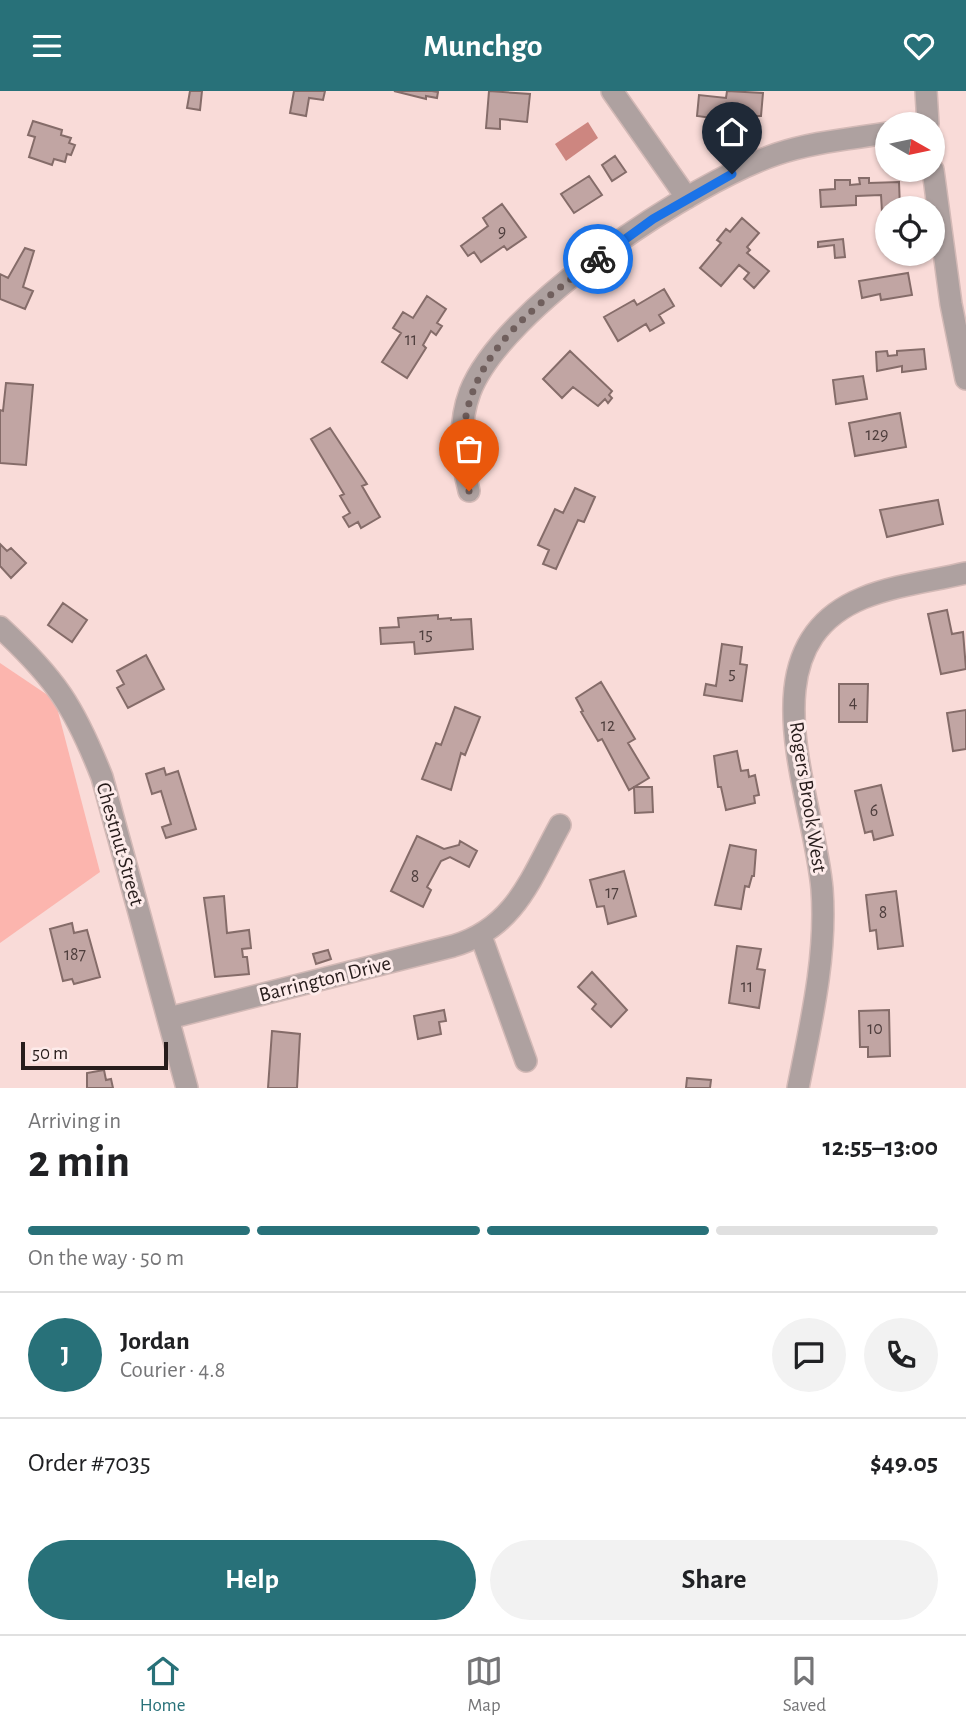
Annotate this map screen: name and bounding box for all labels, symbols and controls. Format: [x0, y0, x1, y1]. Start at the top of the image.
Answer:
icon: menu [28, 27, 66, 65]
icon: heart [900, 27, 938, 65]
text: Munchgo [423, 30, 543, 62]
pin [702, 102, 762, 174]
north arrow [875, 112, 945, 182]
map controls [875, 112, 945, 266]
icon: home [713, 113, 751, 151]
button: locate [875, 196, 945, 266]
house number: 9 [498, 223, 506, 241]
courier [563, 224, 633, 294]
icon: bike [579, 240, 617, 278]
house number: 11 [405, 331, 417, 349]
pin [439, 419, 499, 491]
house number: 129 [866, 426, 888, 444]
icon: bag [450, 430, 488, 468]
house number: 15 [419, 626, 433, 644]
house number: 5 [728, 665, 736, 683]
house number: 4 [849, 694, 858, 712]
house number: 12 [601, 717, 615, 735]
street label: Rogers Brook West [786, 720, 830, 874]
street label: Chestnut Street [92, 780, 148, 908]
house number: 6 [870, 802, 878, 820]
house number: 8 [411, 868, 419, 886]
house number: 17 [605, 884, 619, 902]
house number: 8 [879, 904, 887, 922]
house number: 187 [64, 946, 86, 964]
street label: Barrington Drive [257, 952, 393, 1006]
house number: 11 [741, 978, 753, 996]
house number: 10 [867, 1020, 883, 1038]
scale bar [21, 1039, 168, 1071]
text: 50 m [32, 1044, 68, 1063]
text: Arriving in [28, 1110, 121, 1133]
text: 12:55–13:00 [822, 1134, 938, 1160]
text: 2 min [28, 1139, 130, 1185]
text: On the way · 50 m [28, 1247, 184, 1270]
button: chat [772, 1318, 846, 1392]
button: phone [864, 1318, 938, 1392]
text: Jordan [120, 1328, 190, 1354]
text: J [61, 1342, 69, 1368]
text: Courier · 4.8 [120, 1359, 225, 1382]
text: Order #7035 [28, 1450, 151, 1476]
text: $49.05 [870, 1450, 938, 1476]
button: Help [28, 1540, 476, 1620]
button: Share [490, 1540, 938, 1620]
tab: Home [140, 1652, 186, 1717]
tab: Map [465, 1652, 503, 1717]
tab: Saved [783, 1652, 826, 1717]

